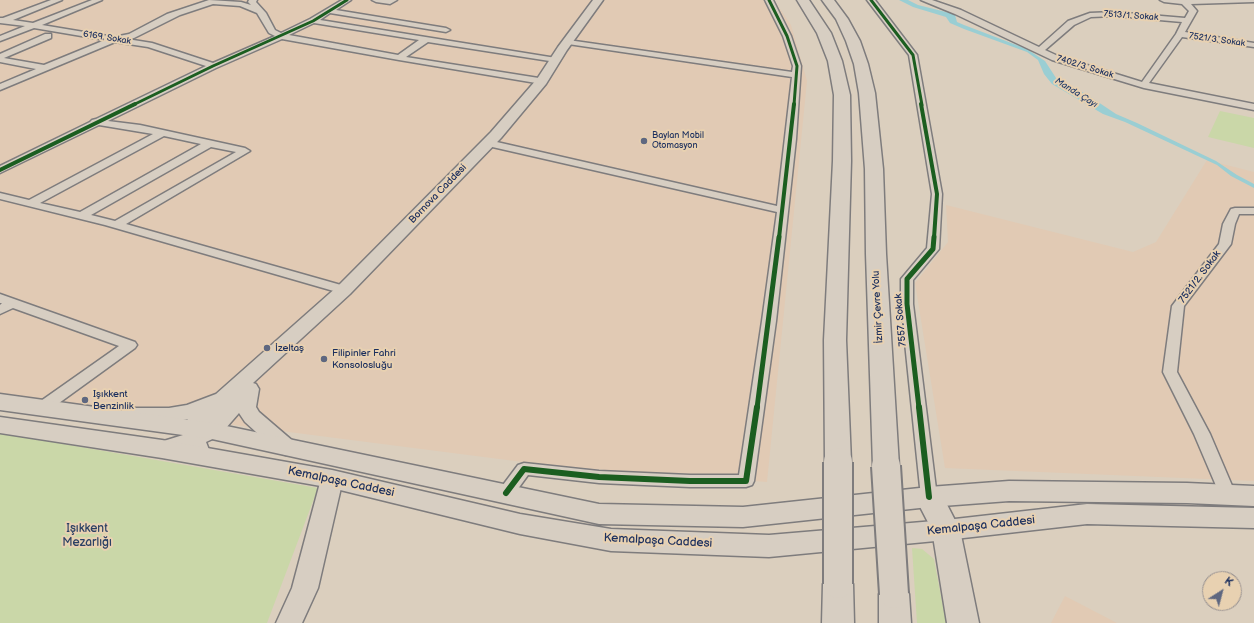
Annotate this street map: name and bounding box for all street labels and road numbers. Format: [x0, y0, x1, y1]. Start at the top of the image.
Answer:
street label: 7513/1. Sokak [1103, 9, 1159, 23]
street label: 6169. Sokak [82, 29, 132, 47]
street label: 7521/3. Sokak [1188, 31, 1246, 49]
street label: 7402/3. Sokak [1055, 53, 1115, 81]
street label: Bornova Caddesi [407, 162, 469, 226]
street label: 7521/2. Sokak [1176, 248, 1224, 306]
street label: İzmir Çevre Yolu [870, 270, 886, 344]
street label: 7557. Sokak [893, 293, 909, 347]
street label: Kemalpaşa Caddesi [286, 464, 396, 500]
street label: Kemalpaşa Caddesi [926, 513, 1036, 539]
street label: Kemalpaşa Caddesi [603, 531, 713, 551]

